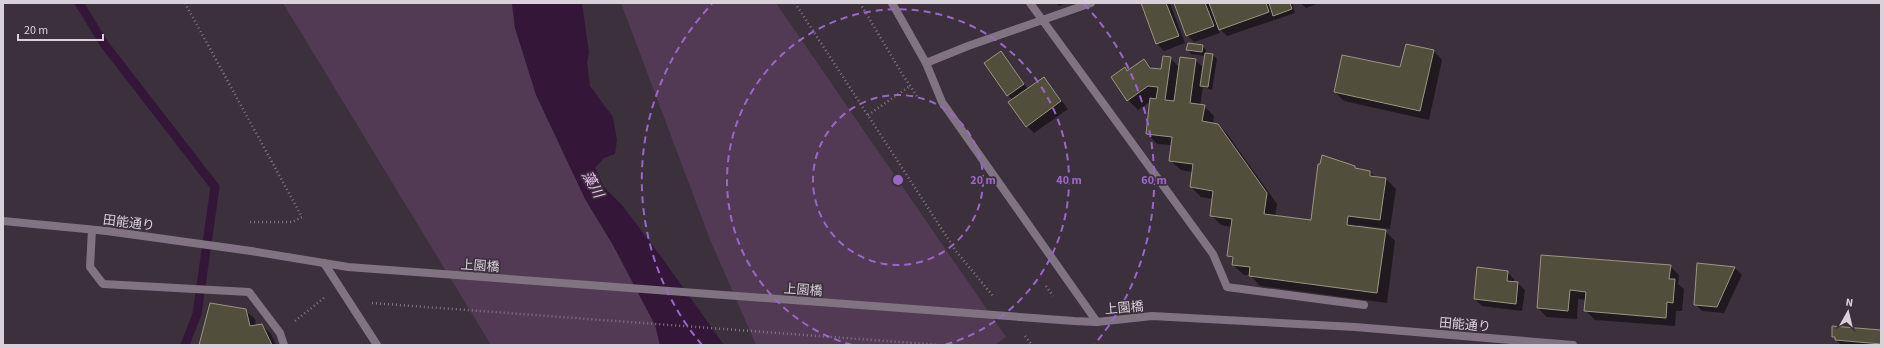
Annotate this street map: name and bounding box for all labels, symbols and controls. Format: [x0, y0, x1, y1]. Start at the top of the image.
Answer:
scale bar [18, 16, 103, 42]
text: 20 m [24, 22, 48, 39]
water label: 藻川 [577, 167, 609, 203]
text: 20 m [970, 172, 996, 189]
text: 40 m [1056, 172, 1082, 189]
text: 60 m [1141, 172, 1167, 189]
centre of rings [891, 173, 905, 187]
street label: 田能通り [102, 211, 156, 235]
street label: 上園橋 [460, 256, 500, 276]
street label: 上園橋 [783, 280, 823, 300]
north arrow [1828, 292, 1868, 332]
text: N [1845, 295, 1854, 311]
street label: 上園橋 [1104, 297, 1144, 319]
street label: 田能通り [1438, 314, 1492, 336]

